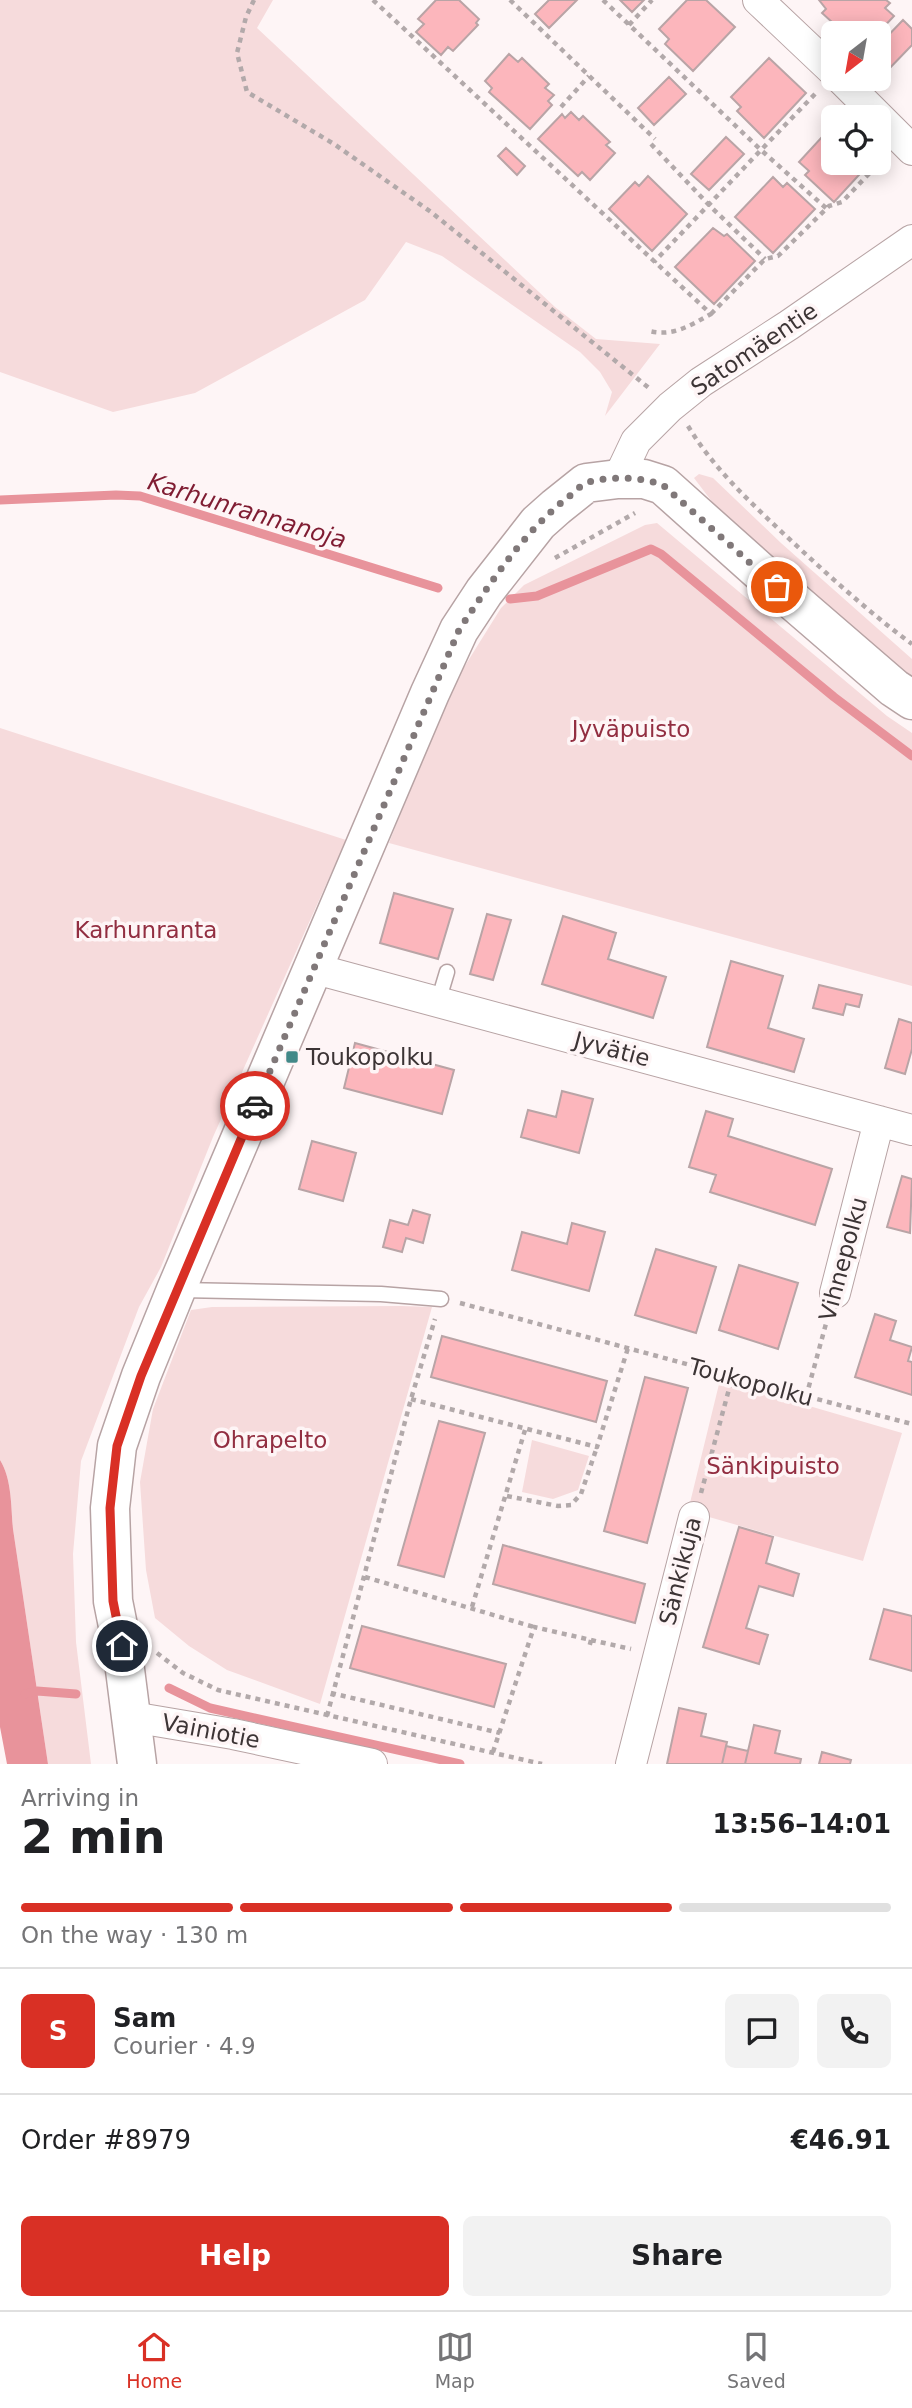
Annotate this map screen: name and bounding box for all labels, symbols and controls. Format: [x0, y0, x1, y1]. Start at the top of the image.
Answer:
north arrow [821, 21, 891, 91]
map controls [821, 21, 891, 175]
button: locate [821, 105, 891, 175]
street label: Satomäentie [686, 297, 822, 401]
water label: Karhunrannanoja [144, 467, 350, 555]
pin [747, 557, 807, 617]
icon: bag [758, 568, 796, 606]
park label: Jyväpuisto [570, 716, 690, 742]
park label: Karhunranta [75, 917, 217, 943]
street label: Jyvätie [569, 1026, 653, 1072]
place label: Toukopolku [305, 1044, 434, 1070]
marker: Toukopolku [284, 1049, 300, 1065]
courier [220, 1071, 290, 1141]
icon: car [236, 1087, 274, 1125]
street label: Vihnepolku [814, 1194, 872, 1324]
street label: Toukopolku [685, 1353, 816, 1411]
park label: Ohrapelto [213, 1427, 327, 1453]
park label: Sänkipuisto [706, 1453, 840, 1479]
street label: Sänkikuja [654, 1514, 706, 1628]
pin [92, 1616, 152, 1676]
icon: home [103, 1627, 141, 1665]
street label: Vainiotie [160, 1709, 262, 1753]
text: Arriving in [21, 1785, 139, 1811]
text: 13:56–14:01 [712, 1809, 891, 1839]
text: 2 min [21, 1810, 165, 1864]
text: On the way · 130 m [21, 1922, 248, 1948]
button: chat [725, 1994, 799, 2068]
button: phone [817, 1994, 891, 2068]
text: Sam [113, 2003, 176, 2033]
text: S [49, 2016, 67, 2046]
text: Courier · 4.9 [113, 2033, 256, 2059]
text: Order #8979 [21, 2125, 191, 2155]
text: €46.91 [791, 2125, 891, 2155]
button: Help [21, 2216, 449, 2296]
button: Share [463, 2216, 891, 2296]
tab: Home [126, 2328, 182, 2392]
tab: Map [435, 2328, 475, 2392]
tab: Saved [727, 2328, 786, 2392]

